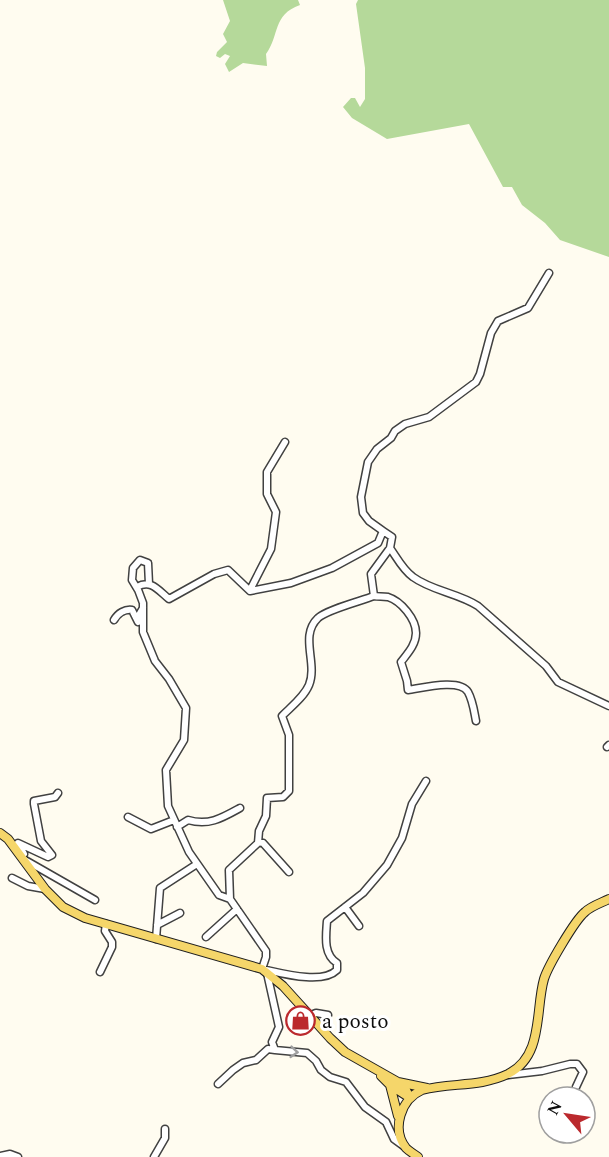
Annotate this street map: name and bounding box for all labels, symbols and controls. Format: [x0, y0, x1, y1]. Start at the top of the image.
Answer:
shop icon: a posto [285, 1005, 317, 1037]
place label: a posto [322, 1006, 389, 1038]
one-way arrow [290, 1045, 299, 1058]
north arrow [537, 1085, 597, 1145]
text: N [541, 1097, 568, 1120]

